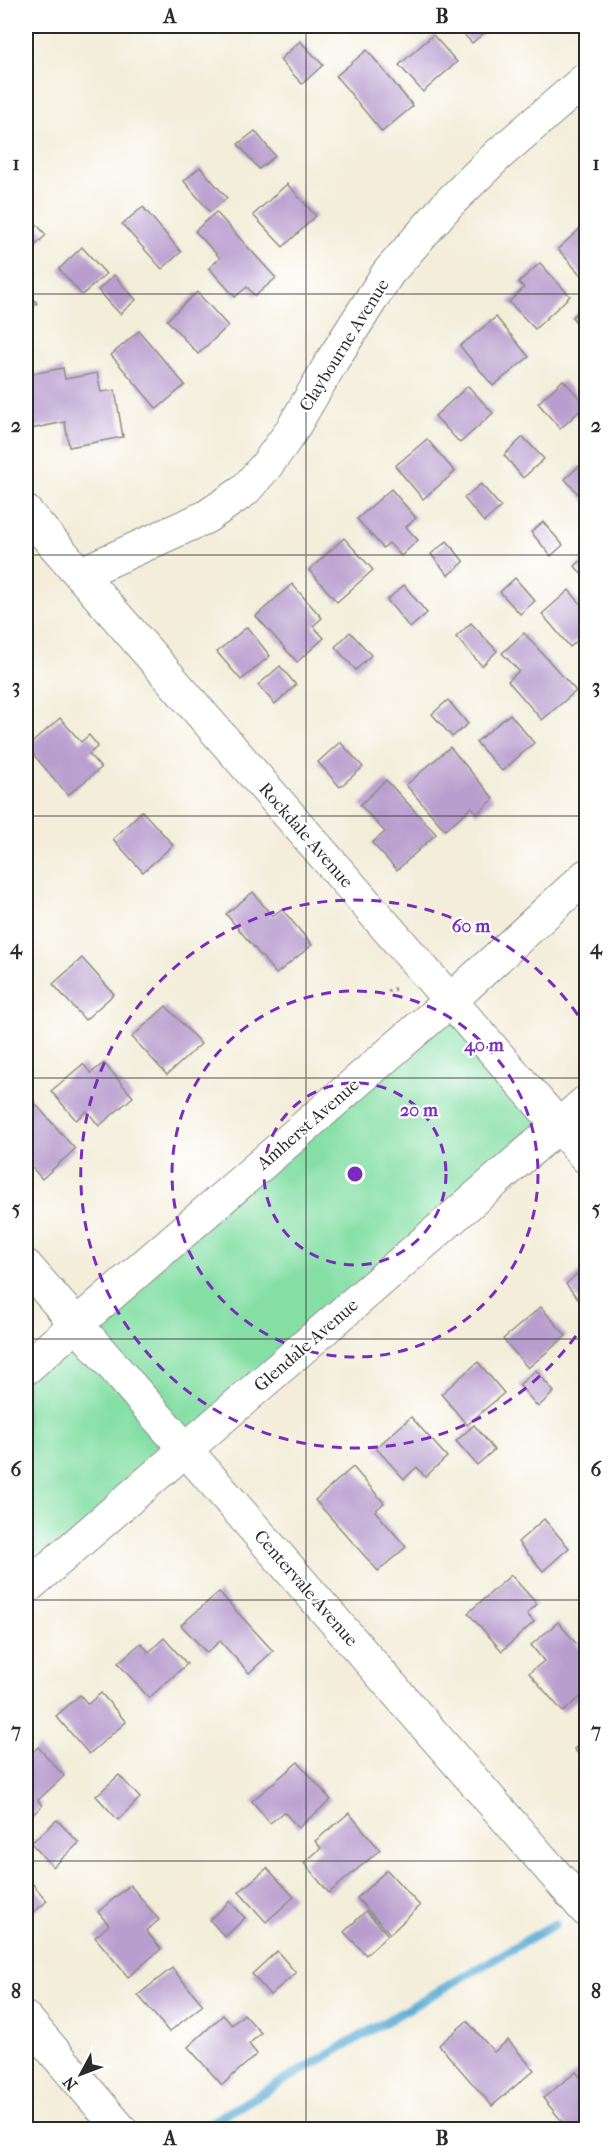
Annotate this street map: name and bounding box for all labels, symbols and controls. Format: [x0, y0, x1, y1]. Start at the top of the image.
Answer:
text: A [162, 5, 178, 28]
text: B [435, 5, 449, 28]
text: 1 [12, 152, 20, 175]
text: 1 [592, 152, 600, 175]
street label: Claybourne Avenue [295, 275, 394, 415]
text: 2 [11, 414, 21, 437]
text: 2 [591, 414, 601, 437]
text: 3 [12, 675, 20, 698]
text: 3 [592, 675, 600, 698]
street label: Rockdale Avenue [254, 778, 357, 892]
text: 60 m [452, 916, 491, 937]
text: 4 [9, 936, 23, 960]
text: 4 [589, 936, 603, 960]
text: 40 m [463, 1035, 505, 1056]
street label: Amherst Avenue [252, 1074, 364, 1175]
text: 20 m [400, 1100, 439, 1121]
centre of rings [345, 1164, 365, 1184]
text: 5 [12, 1197, 21, 1220]
text: 5 [592, 1197, 601, 1220]
street label: Glendale Avenue [250, 1295, 363, 1396]
text: 6 [11, 1458, 23, 1481]
text: 6 [591, 1458, 603, 1481]
street label: Centervale Avenue [249, 1526, 362, 1651]
text: 7 [10, 1719, 21, 1742]
text: 7 [590, 1719, 601, 1742]
text: 8 [11, 1980, 21, 2003]
text: 8 [591, 1980, 601, 2003]
north arrow [51, 2044, 111, 2104]
text: N [58, 2072, 81, 2094]
text: A [162, 2127, 178, 2150]
text: B [435, 2127, 449, 2150]

